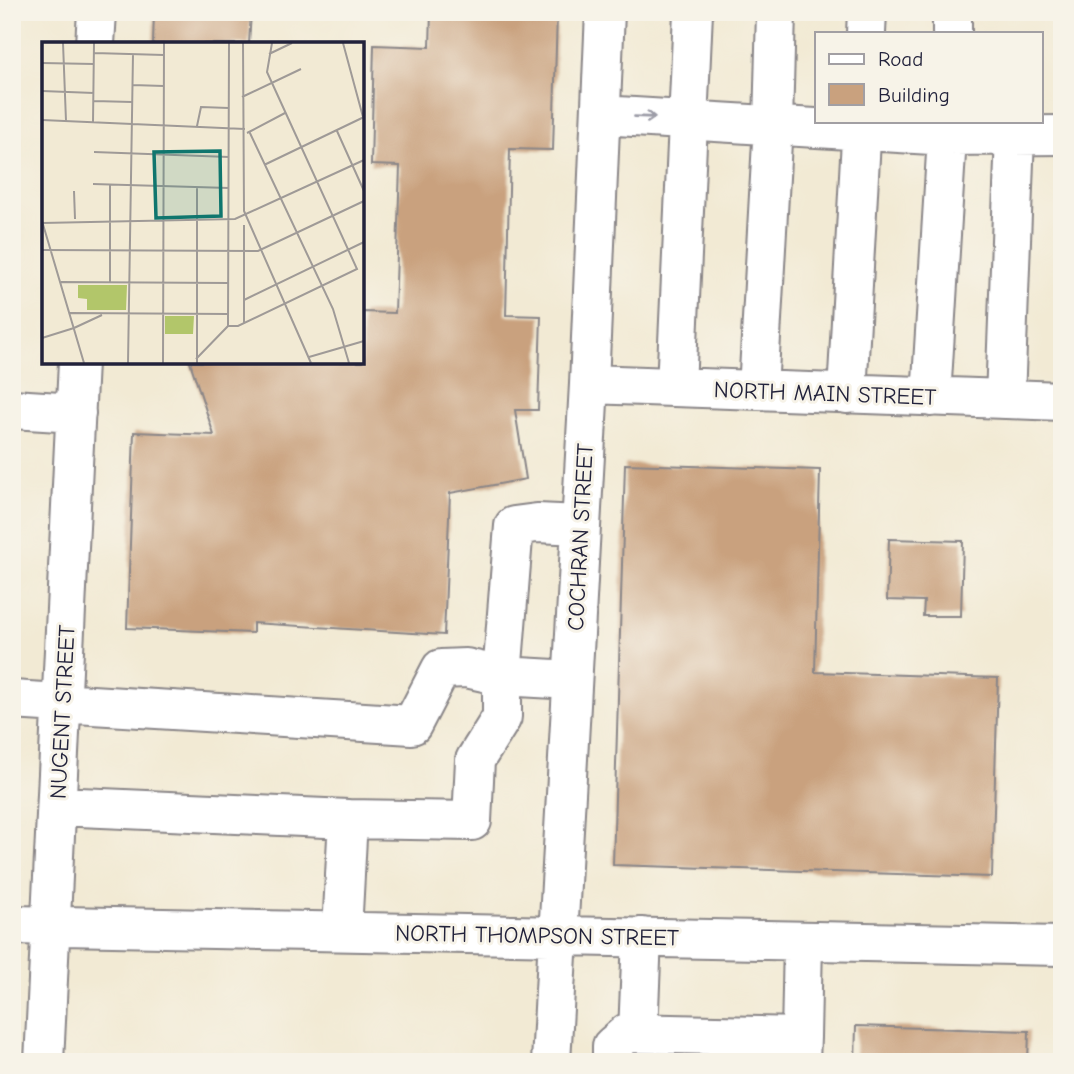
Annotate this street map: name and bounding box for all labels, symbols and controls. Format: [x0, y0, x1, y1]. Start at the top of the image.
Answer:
legend [815, 32, 1042, 122]
inset map [42, 42, 364, 364]
text: Road [878, 47, 923, 71]
text: Building [878, 83, 950, 107]
one-way arrow [633, 111, 656, 124]
street label: NORTH MAIN STREET [713, 376, 937, 411]
street label: COCHRAN STREET [562, 443, 599, 631]
street label: NUGENT STREET [44, 624, 81, 800]
street label: NORTH THOMPSON STREET [395, 920, 679, 951]

